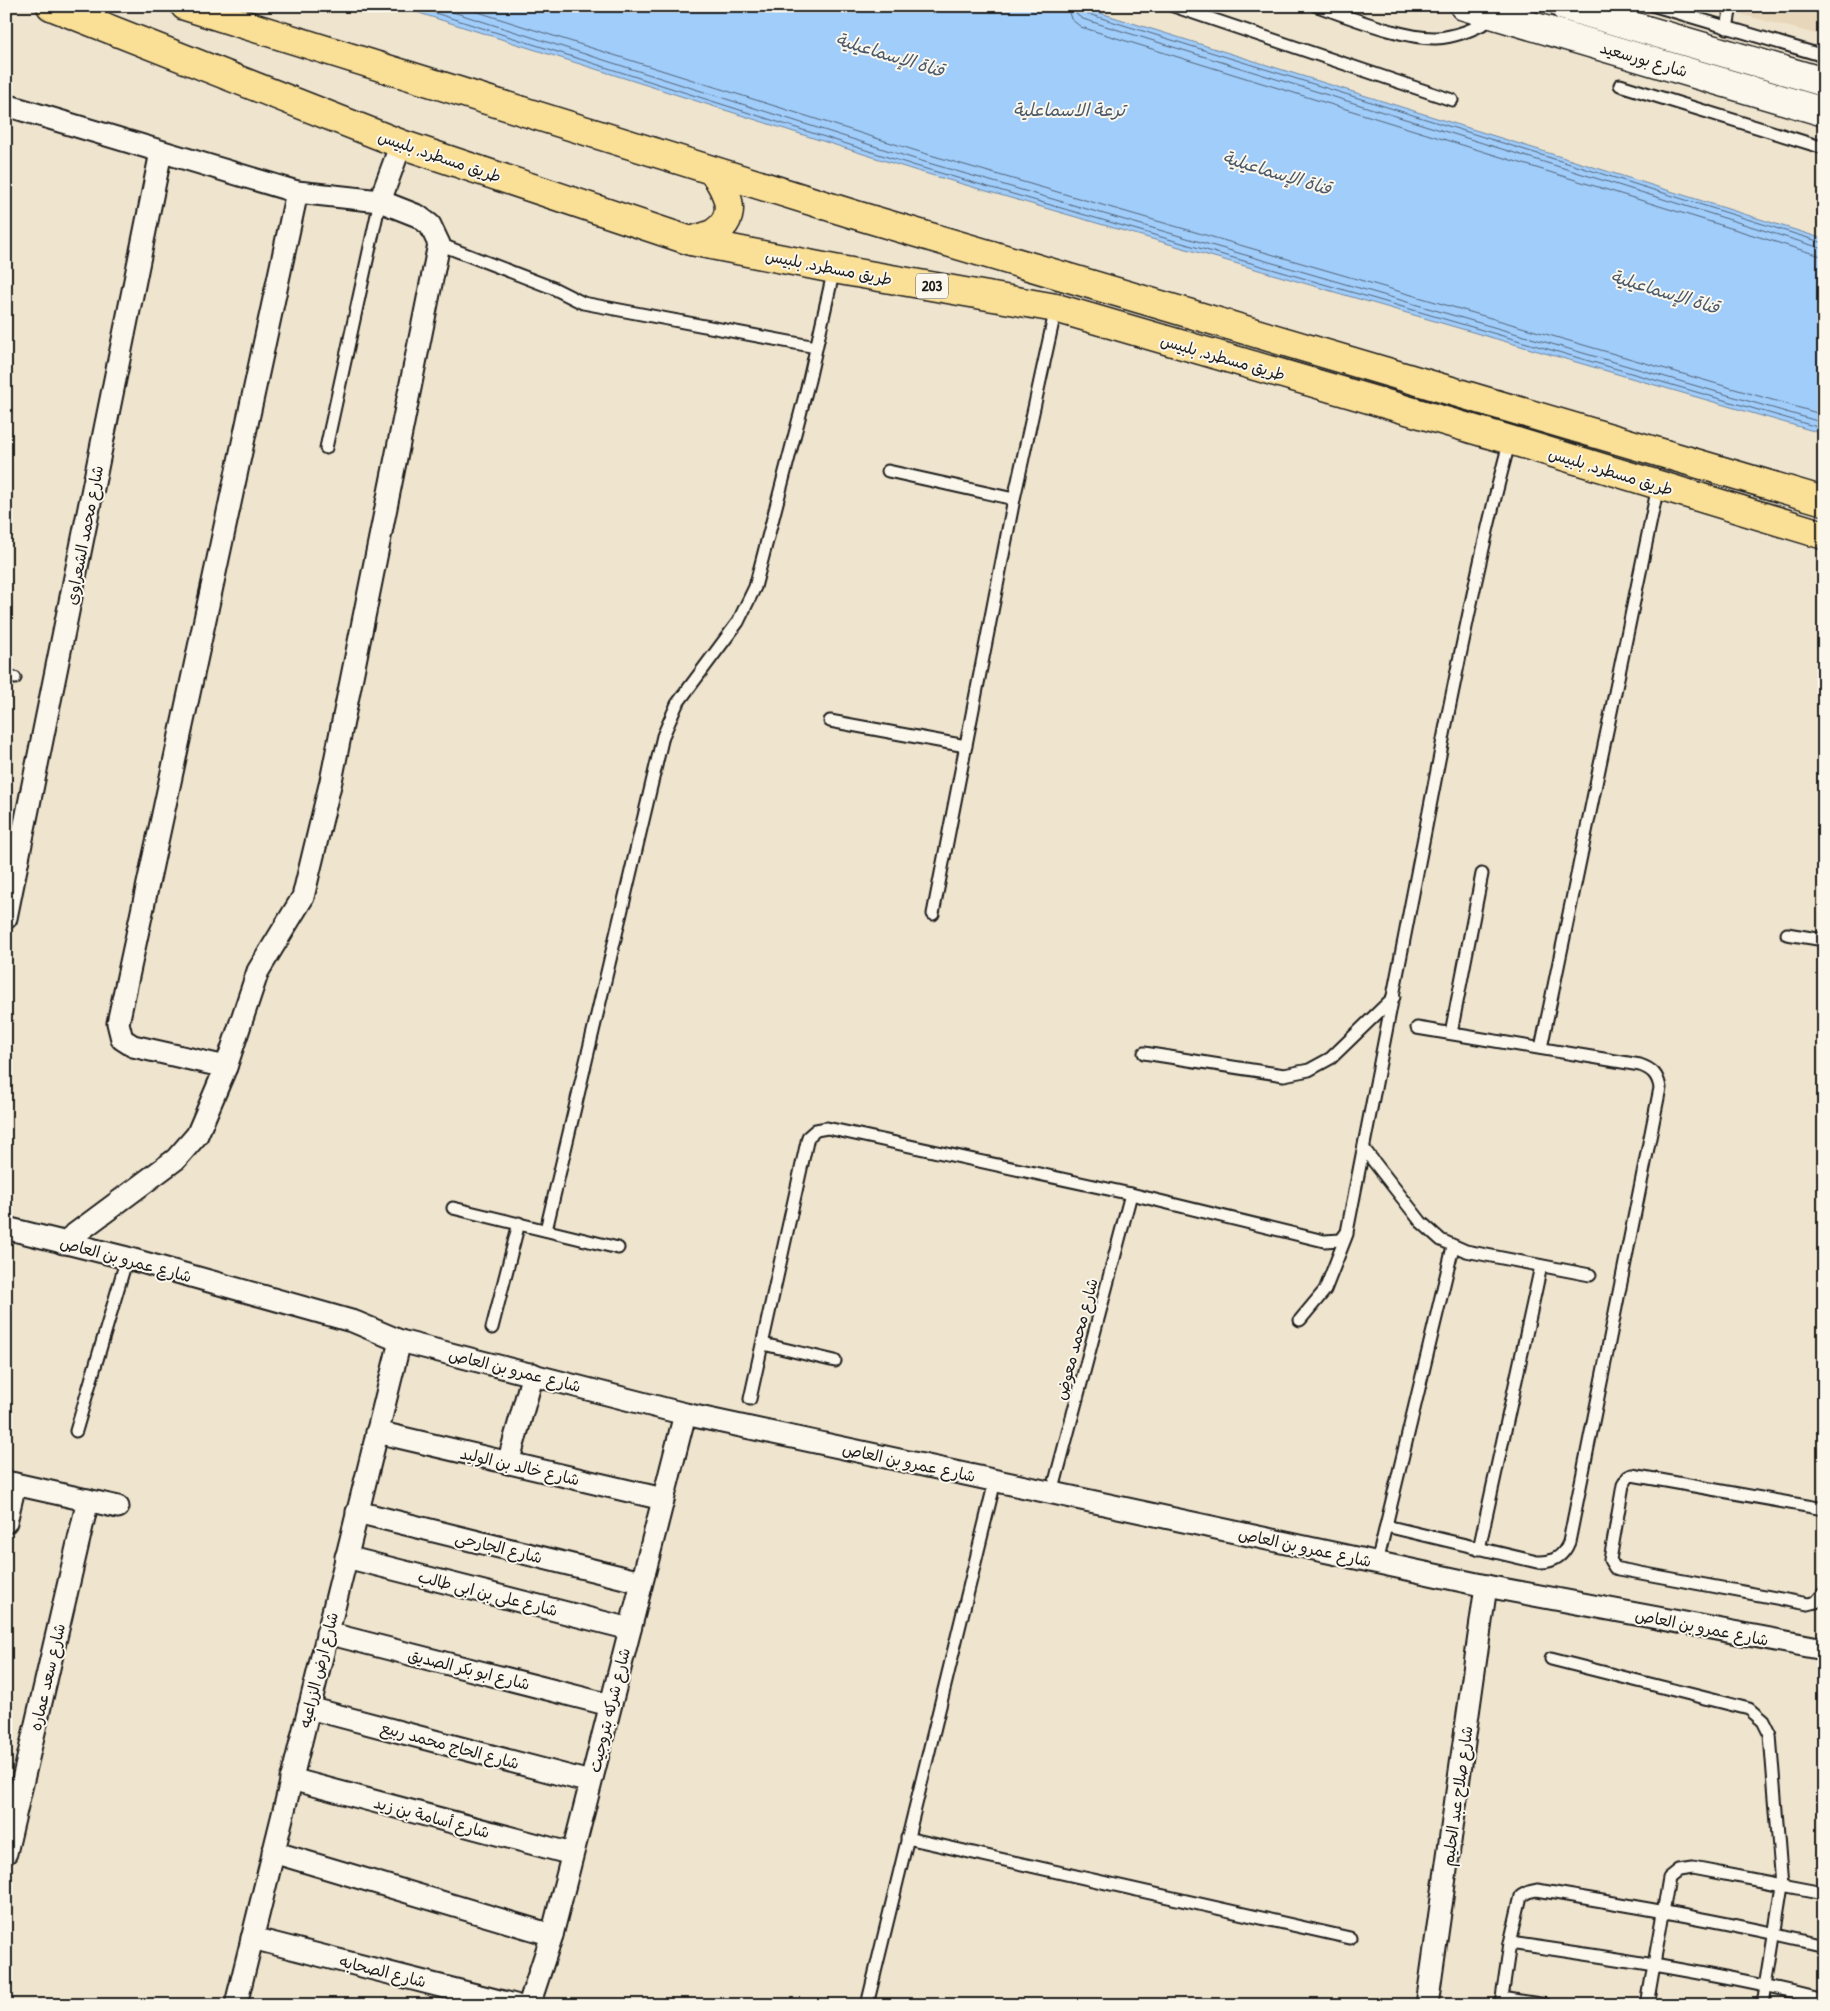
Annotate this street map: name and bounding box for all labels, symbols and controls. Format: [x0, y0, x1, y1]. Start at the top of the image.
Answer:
water label: قناة الإسماعيلية [833, 26, 949, 83]
street label: شارع بورسعيد [1597, 36, 1690, 83]
water label: ترعة الاسماعلية [1013, 97, 1128, 122]
street label: طريق مسطرد, بلبيس [375, 125, 505, 187]
water label: قناة الإسماعيلية [1220, 144, 1336, 201]
street label: طريق مسطرد, بلبيس [764, 244, 894, 290]
water label: قناة الإسماعيلية [1608, 263, 1724, 320]
road number: 203 [916, 274, 948, 298]
street label: طريق مسطرد, بلبيس [1158, 329, 1288, 385]
street label: طريق مسطرد, بلبيس [1546, 442, 1676, 500]
street label: شارع محمد الشعراوى [60, 463, 109, 607]
street label: شارع عمرو بن العاص [57, 1231, 194, 1288]
street label: شارع محمد معوض [1049, 1276, 1104, 1403]
street label: شارع عمرو بن العاص [446, 1343, 583, 1398]
street label: شارع عمرو بن العاص [840, 1437, 978, 1488]
street label: شارع خالد بن الوليد [458, 1442, 582, 1491]
street label: شارع عمرو بن العاص [1236, 1522, 1374, 1573]
street label: شارع الجارحى [453, 1526, 545, 1569]
street label: شارع على بن ابى طالب [416, 1565, 560, 1622]
street label: شارع عمرو بن العاص [1633, 1603, 1771, 1652]
street label: شارع ارض الزراعيه [293, 1610, 344, 1731]
street label: شارع سعد عماره [24, 1621, 71, 1733]
street label: شارع ابو بكر الصديق [405, 1643, 532, 1696]
street label: شارع شركه بتروجيت [583, 1645, 636, 1775]
street label: شارع الحاج محمد ربيع [378, 1716, 522, 1775]
street label: شارع صلاح عبد الحليم [1436, 1724, 1480, 1868]
street label: شارع أسامة بن زيد [371, 1791, 492, 1844]
street label: شارع الصحابه [337, 1950, 429, 1993]

